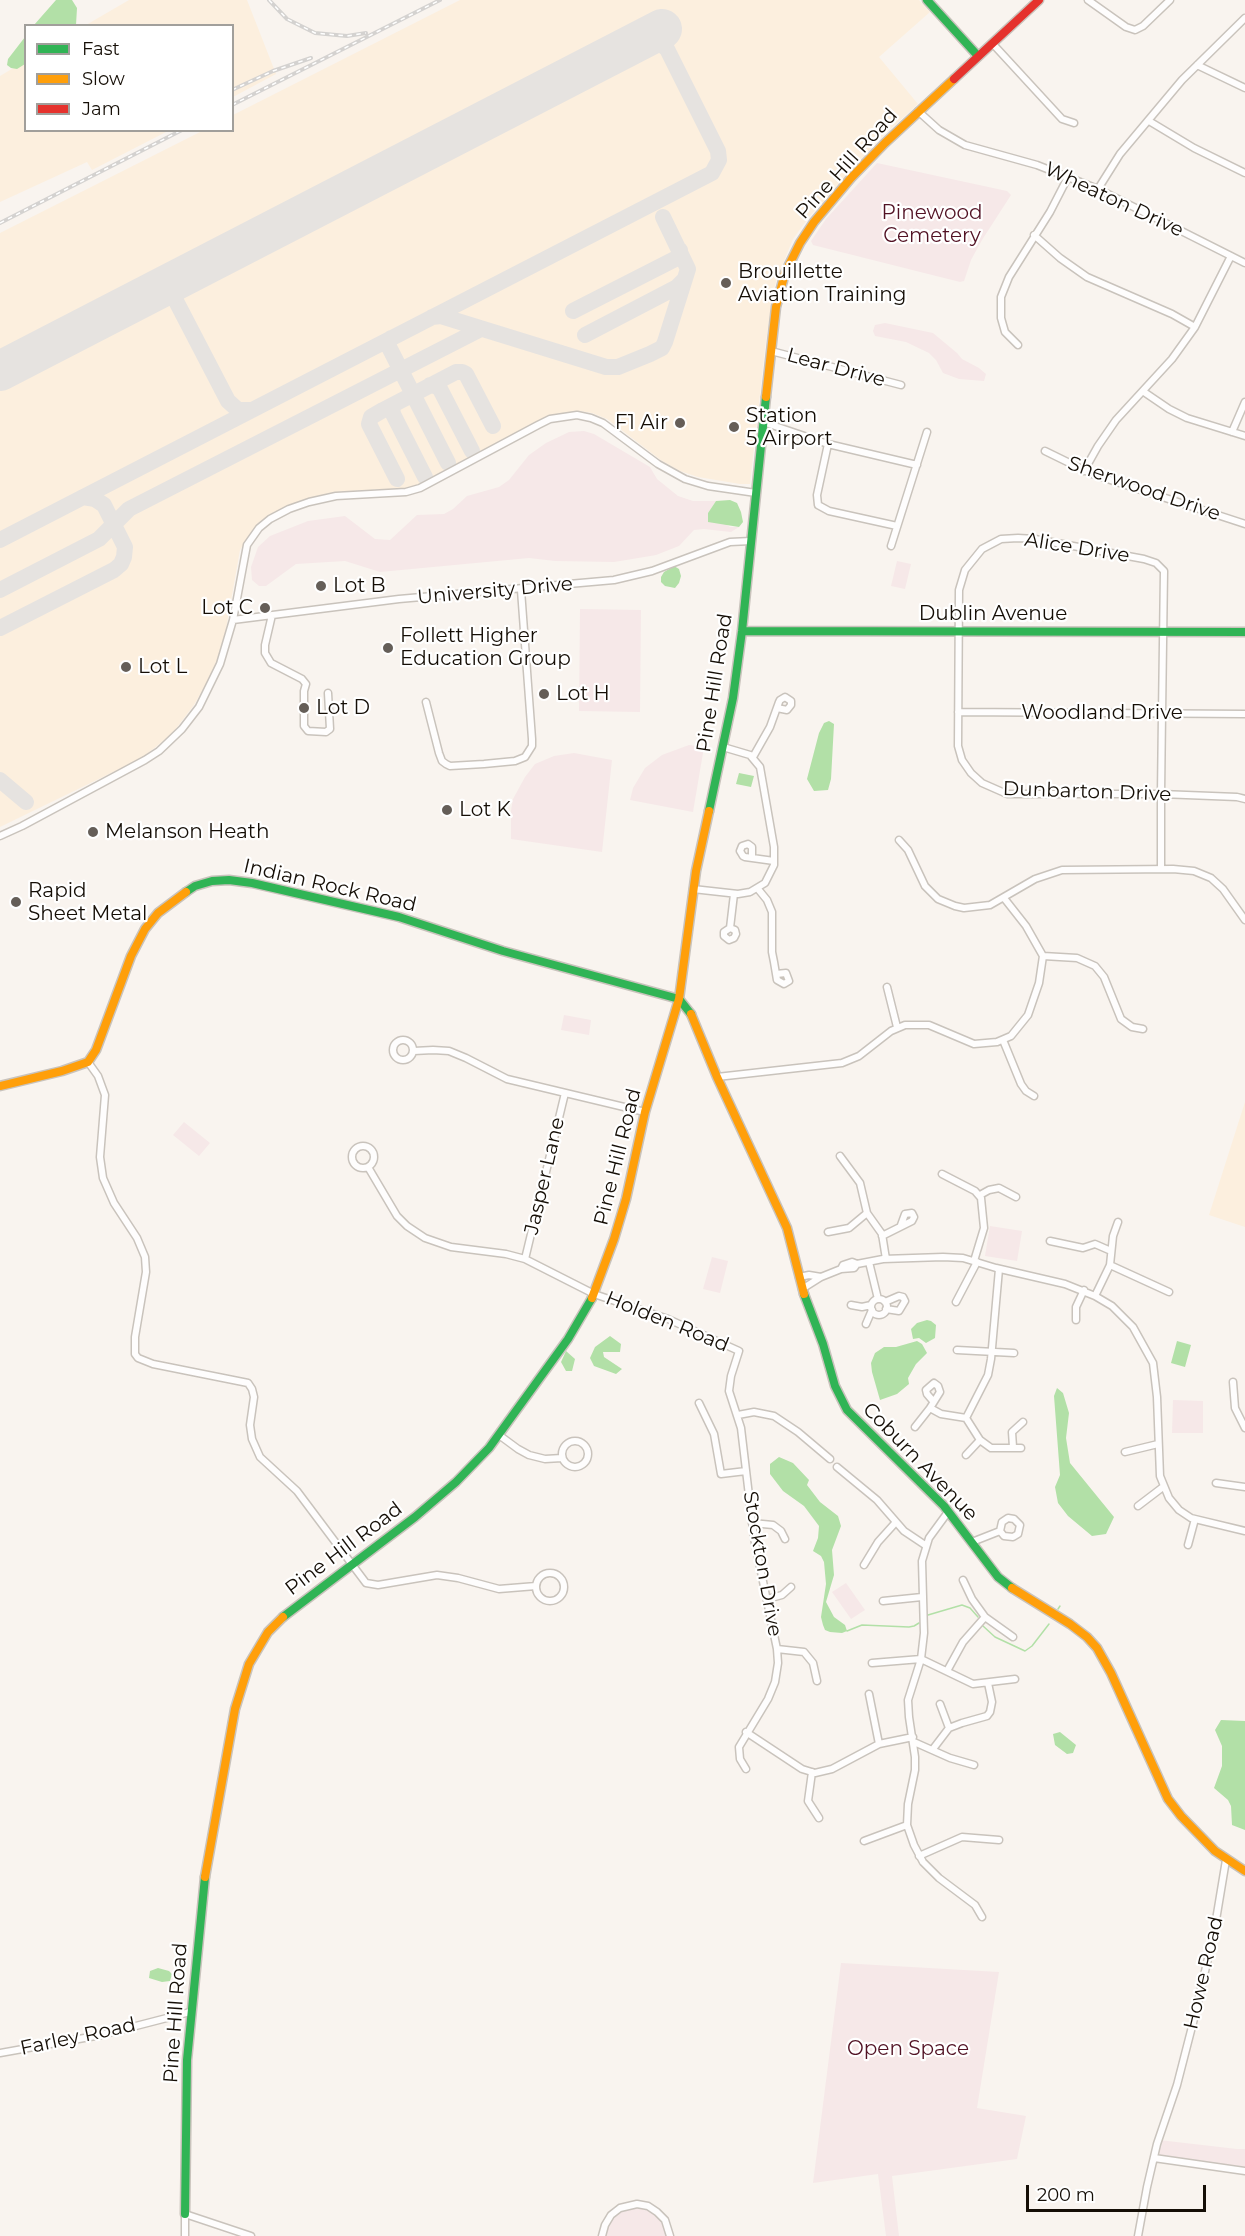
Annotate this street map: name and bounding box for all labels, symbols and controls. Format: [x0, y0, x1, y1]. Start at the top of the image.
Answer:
legend [24, 24, 234, 132]
text: Fast [82, 38, 120, 60]
text: Slow [82, 68, 125, 90]
text: Jam [82, 98, 121, 120]
street label: Pine Hill Road [791, 104, 903, 224]
street label: Wheaton Drive [1041, 157, 1187, 243]
park label: Pinewood Cemetery [881, 201, 983, 248]
place label: Brouillette Aviation Training [738, 260, 906, 307]
marker: Brouillette Aviation Training [719, 276, 733, 290]
street label: Lear Drive [784, 343, 888, 393]
place label: Station 5 Airport [746, 404, 833, 451]
place label: F1 Air [615, 411, 668, 435]
marker: F1 Air [673, 416, 687, 430]
marker: Station 5 Airport [727, 420, 741, 434]
street label: Sherwood Drive [1065, 452, 1223, 526]
street label: Alice Drive [1023, 528, 1131, 568]
street label: University Drive [416, 572, 574, 610]
place label: Lot B [333, 574, 386, 598]
marker: Lot B [314, 579, 328, 593]
place label: Lot C [201, 596, 253, 620]
marker: Lot C [258, 601, 272, 615]
street label: Dublin Avenue [919, 602, 1067, 626]
street label: Pine Hill Road [692, 612, 738, 754]
place label: Follett Higher Education Group [400, 624, 571, 671]
marker: Follett Higher Education Group [381, 641, 395, 655]
place label: Lot L [138, 655, 187, 679]
marker: Lot L [119, 660, 133, 674]
place label: Lot H [556, 682, 610, 706]
marker: Lot H [537, 687, 551, 701]
place label: Lot D [316, 696, 370, 720]
marker: Lot D [297, 701, 311, 715]
street label: Woodland Drive [1021, 701, 1183, 725]
street label: Dunbarton Drive [1002, 777, 1172, 807]
place label: Lot K [459, 798, 511, 822]
marker: Lot K [440, 803, 454, 817]
place label: Melanson Heath [105, 820, 269, 844]
marker: Melanson Heath [86, 825, 100, 839]
street label: Indian Rock Road [241, 854, 419, 918]
place label: Rapid Sheet Metal [28, 879, 147, 926]
marker: Rapid Sheet Metal [9, 895, 23, 909]
street label: Pine Hill Road [589, 1086, 647, 1228]
street label: Jasper Lane [520, 1115, 570, 1237]
street label: Holden Road [602, 1286, 732, 1358]
street label: Coburn Avenue [857, 1398, 983, 1526]
street label: Stockton Drive [737, 1489, 787, 1639]
street label: Pine Hill Road [281, 1497, 407, 1601]
street label: Howe Road [1179, 1914, 1229, 2032]
street label: Pine Hill Road [159, 1942, 193, 2084]
street label: Farley Road [18, 2013, 138, 2061]
park label: Open Space [847, 2037, 969, 2061]
scale bar [1029, 2173, 1209, 2211]
text: 200 m [1037, 2184, 1095, 2206]

